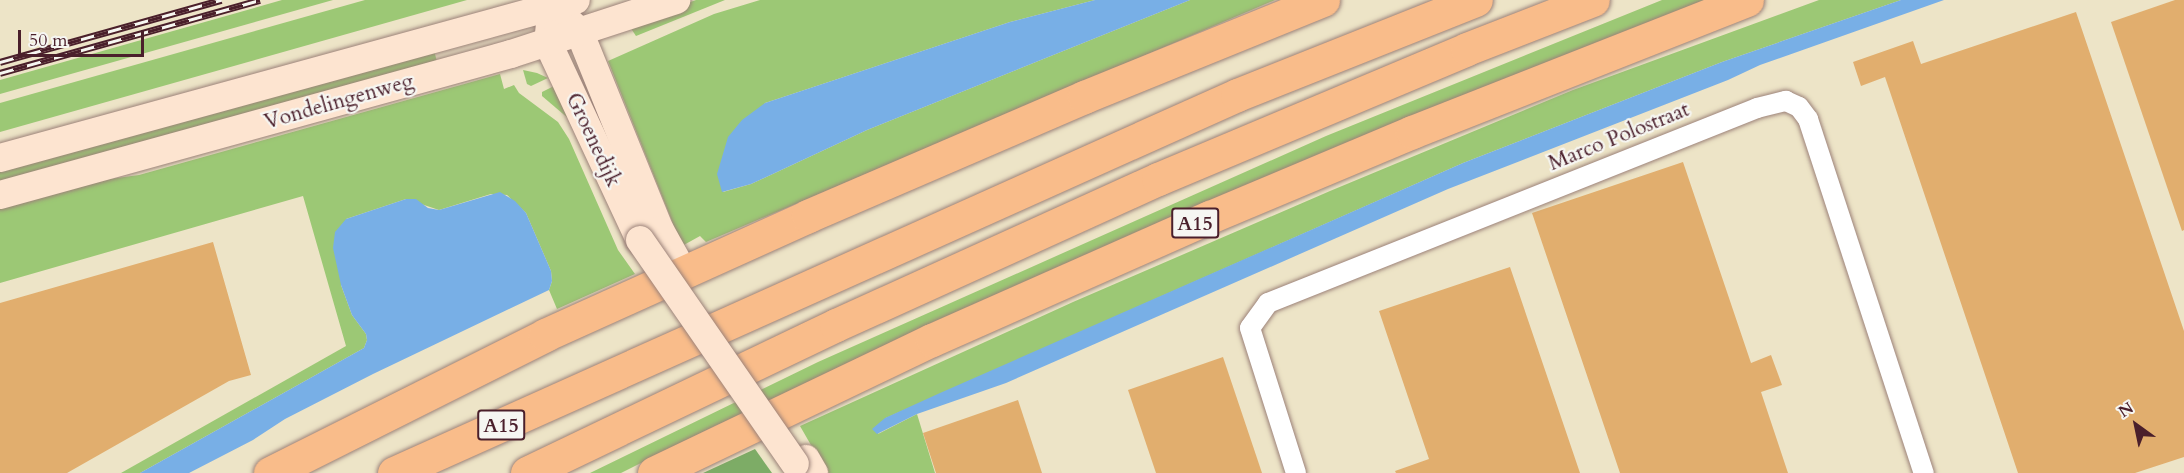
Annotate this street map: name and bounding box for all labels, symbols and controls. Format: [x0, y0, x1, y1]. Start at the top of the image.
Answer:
scale bar [21, 18, 147, 56]
text: 50 m [29, 28, 68, 53]
street label: Vondelingenweg [262, 69, 416, 135]
street label: Groenedijk [560, 89, 626, 191]
street label: Marco Polostraat [1545, 97, 1693, 177]
road number: A15 [1171, 206, 1219, 240]
north arrow [2106, 395, 2166, 455]
text: N [2114, 397, 2138, 423]
road number: A15 [477, 408, 525, 442]

